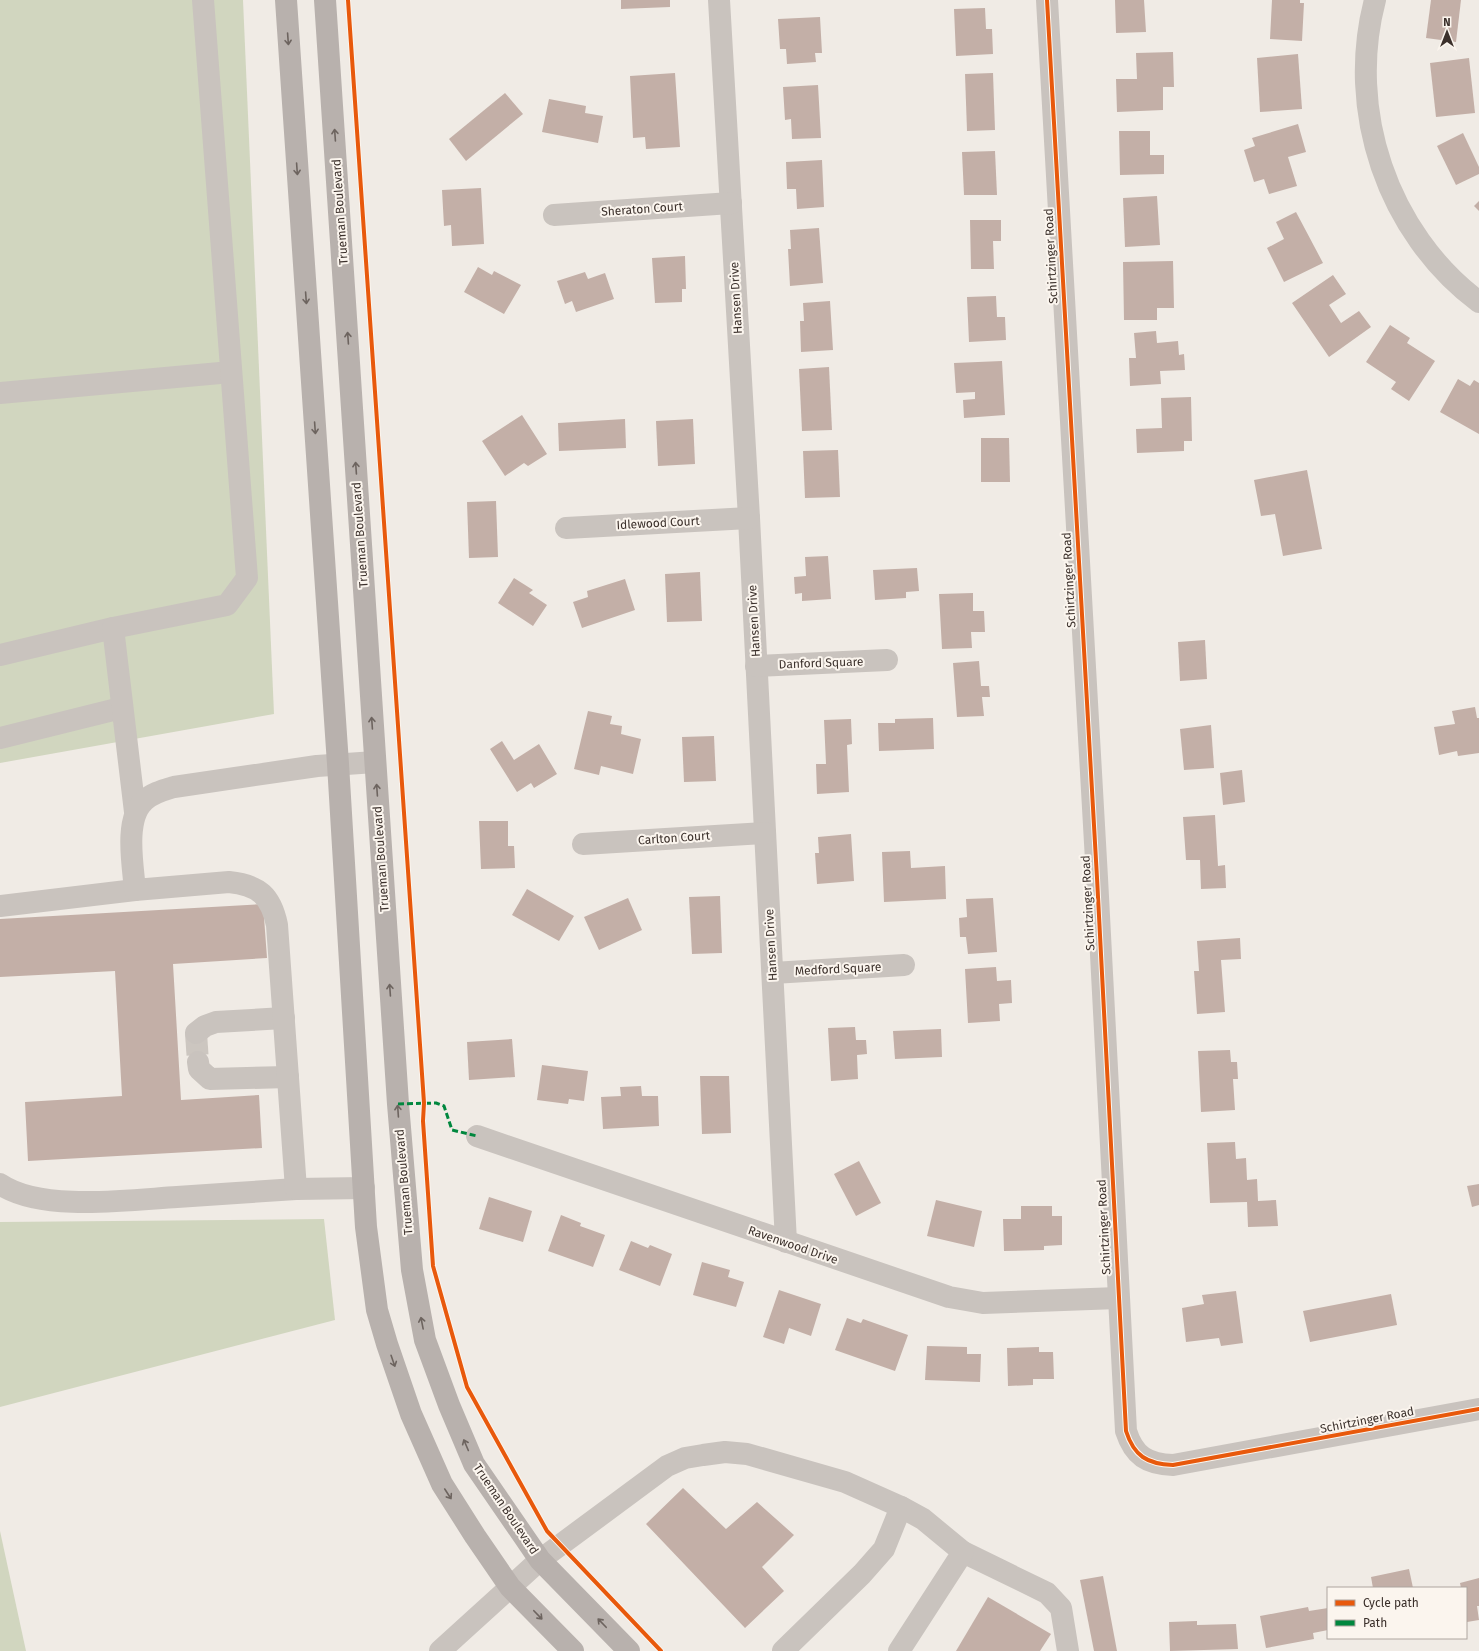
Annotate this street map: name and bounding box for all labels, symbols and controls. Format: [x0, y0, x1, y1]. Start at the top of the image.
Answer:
north arrow [1427, 12, 1467, 52]
text: N [1443, 16, 1451, 29]
one-way arrow [285, 32, 292, 45]
one-way arrow [331, 129, 338, 142]
street label: Trueman Boulevard [329, 159, 351, 265]
one-way arrow [294, 162, 301, 175]
street label: Sheraton Court [601, 199, 684, 219]
street label: Schirtzinger Road [1042, 208, 1060, 304]
street label: Hansen Drive [727, 262, 745, 334]
one-way arrow [302, 291, 310, 304]
one-way arrow [344, 332, 351, 345]
one-way arrow [311, 421, 318, 434]
one-way arrow [353, 462, 360, 475]
street label: Trueman Boulevard [349, 482, 371, 588]
street label: Idlewood Court [616, 514, 701, 532]
street label: Schirtzinger Road [1060, 532, 1078, 628]
street label: Hansen Drive [745, 585, 763, 657]
street label: Danford Square [778, 655, 864, 671]
one-way arrow [369, 717, 376, 730]
one-way arrow [373, 784, 380, 797]
street label: Trueman Boulevard [370, 806, 392, 912]
street label: Carlton Court [638, 828, 711, 847]
street label: Schirtzinger Road [1079, 855, 1097, 951]
street label: Hansen Drive [762, 909, 780, 981]
street label: Medford Square [794, 960, 882, 978]
one-way arrow [387, 984, 394, 997]
one-way arrow [395, 1105, 402, 1118]
street label: Trueman Boulevard [392, 1129, 416, 1235]
street label: Schirtzinger Road [1095, 1179, 1113, 1275]
street label: Ravenwood Drive [746, 1223, 840, 1267]
one-way arrow [418, 1317, 426, 1330]
one-way arrow [389, 1355, 397, 1367]
street label: Schirtzinger Road [1319, 1404, 1415, 1436]
one-way arrow [462, 1439, 470, 1451]
street label: Trueman Boulevard [471, 1461, 541, 1557]
one-way arrow [444, 1488, 452, 1500]
legend [1327, 1587, 1467, 1639]
text: Cycle path [1363, 1596, 1419, 1610]
one-way arrow [533, 1610, 543, 1620]
text: Path [1363, 1616, 1387, 1630]
one-way arrow [597, 1618, 607, 1628]

